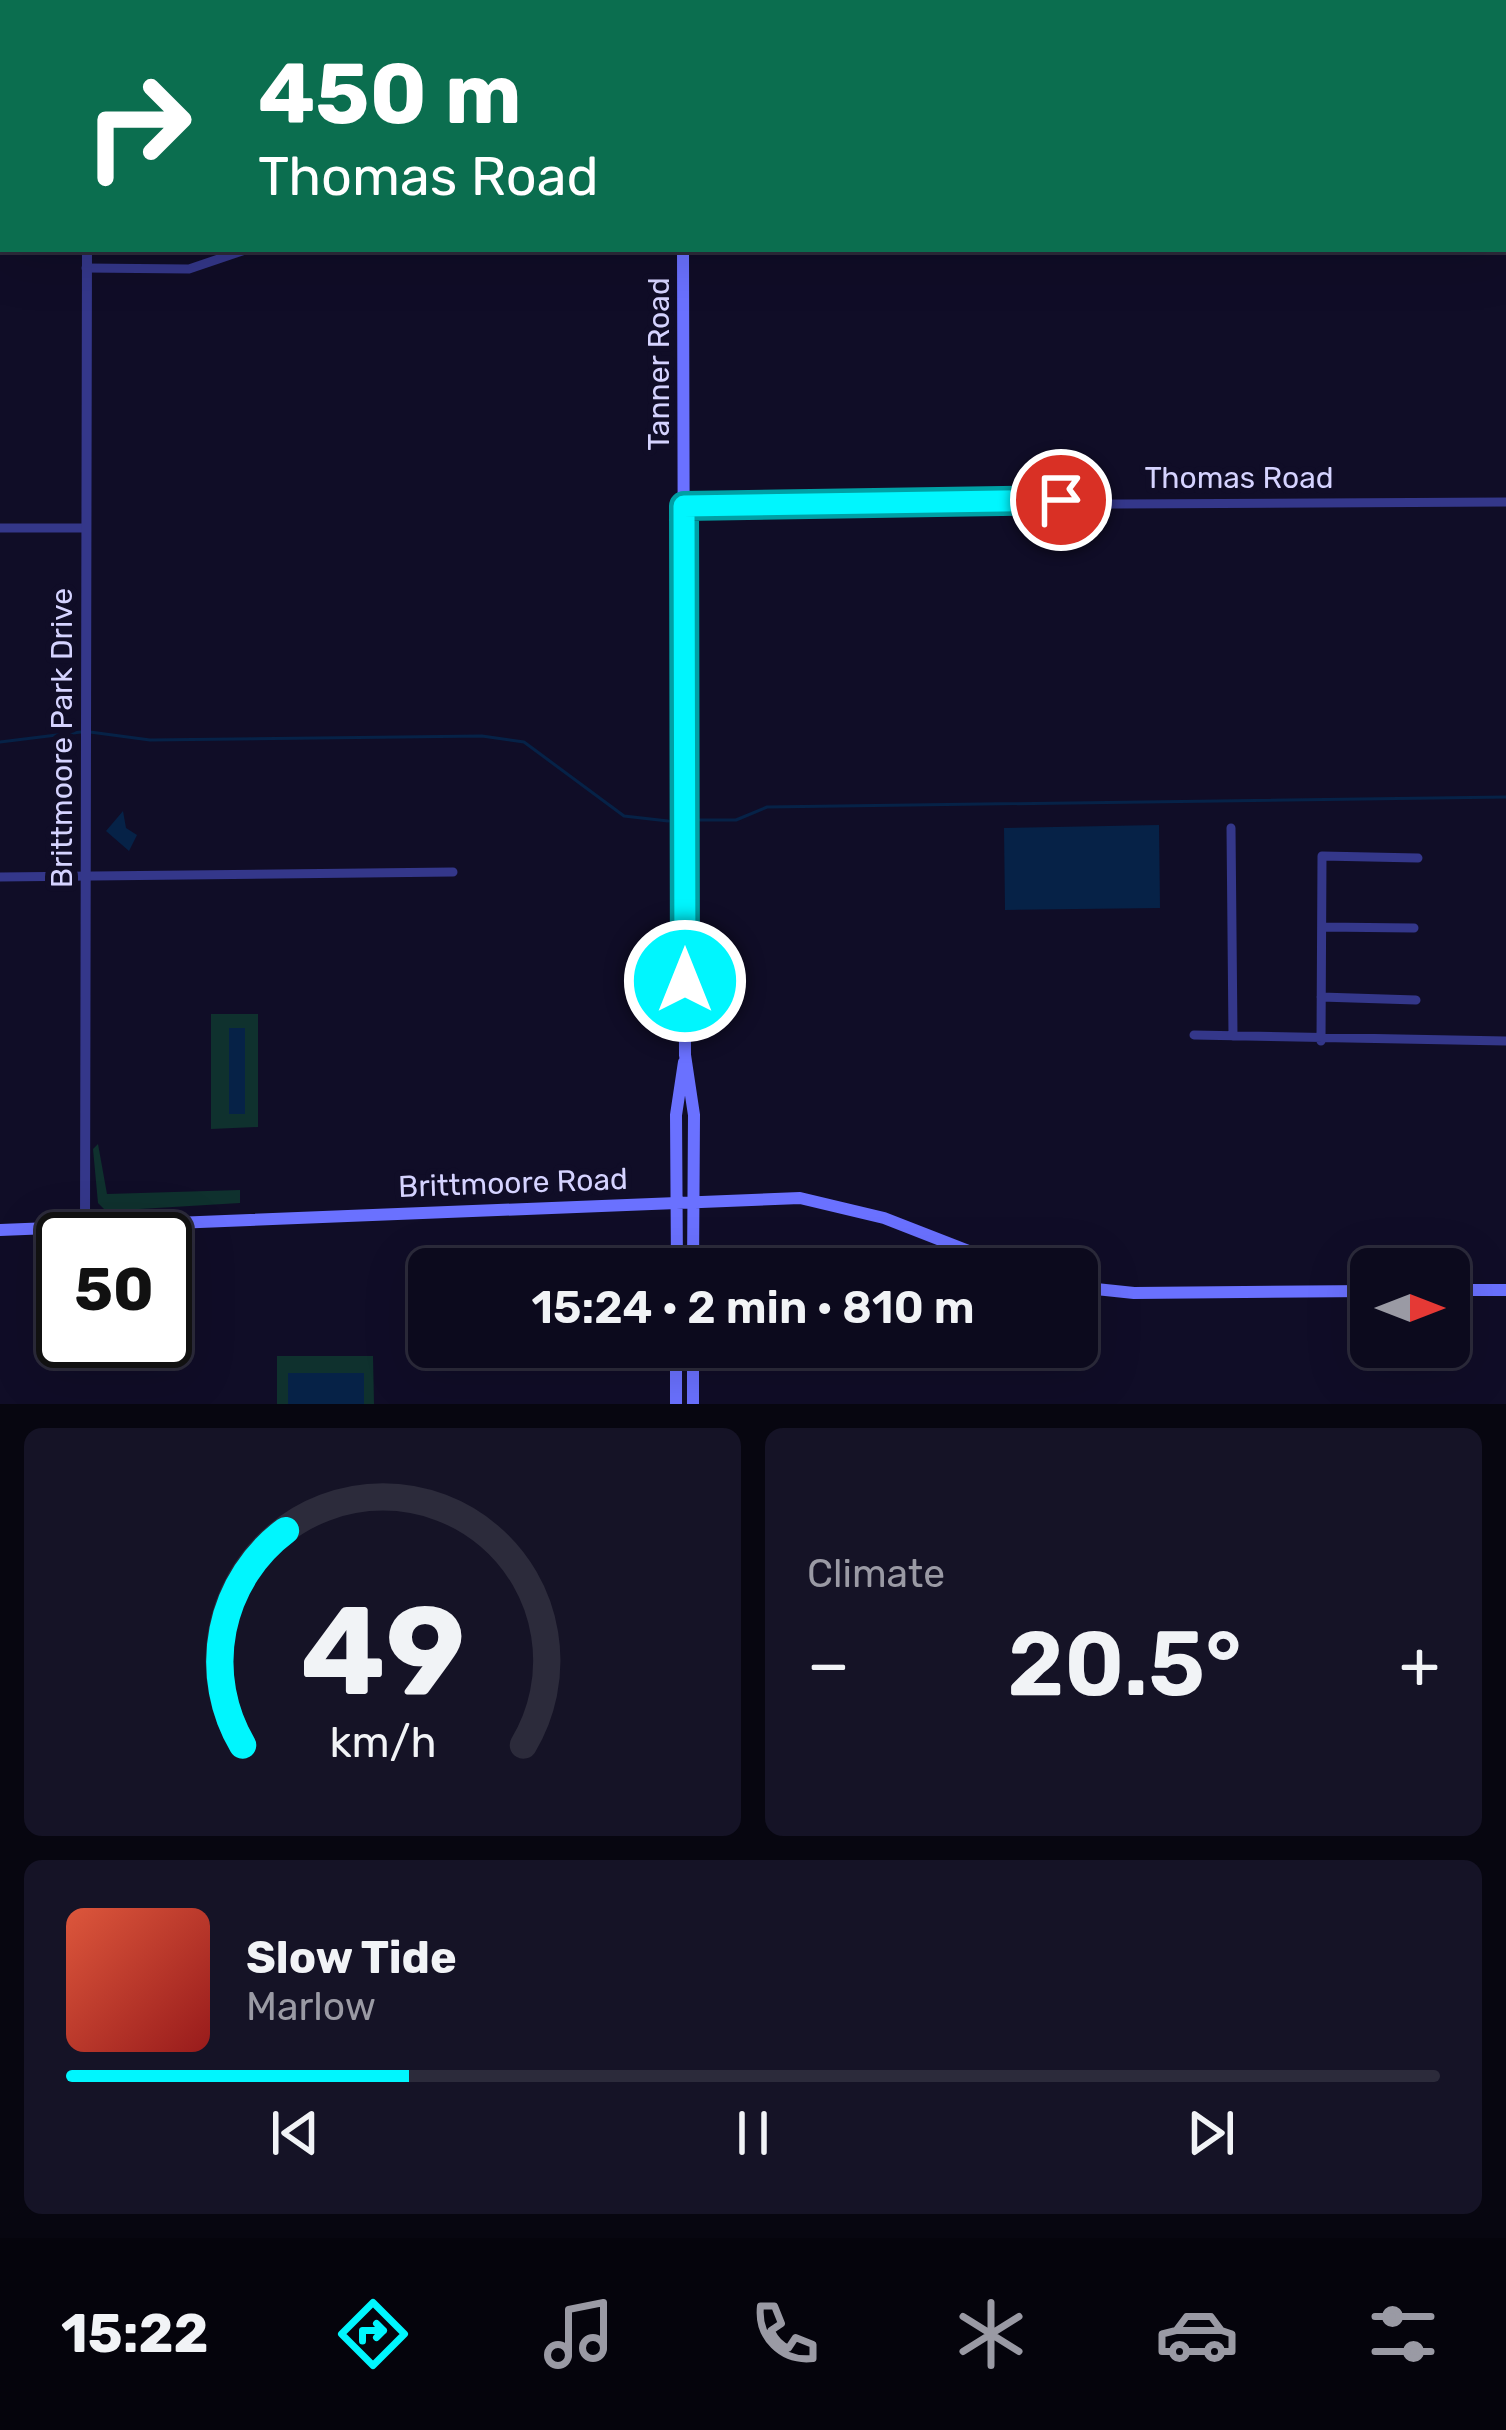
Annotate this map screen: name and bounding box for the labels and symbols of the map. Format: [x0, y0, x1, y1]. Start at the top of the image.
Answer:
street label: Tanner Road [641, 277, 677, 451]
pin [1010, 449, 1112, 551]
street label: Thomas Road [1144, 460, 1334, 496]
street label: Brittmoore Park Drive [44, 588, 80, 888]
position arrow [622, 918, 748, 1044]
street label: Brittmoore Road [398, 1161, 628, 1205]
speed limit sign: 50 [36, 1212, 192, 1368]
north arrow [1350, 1248, 1470, 1368]

